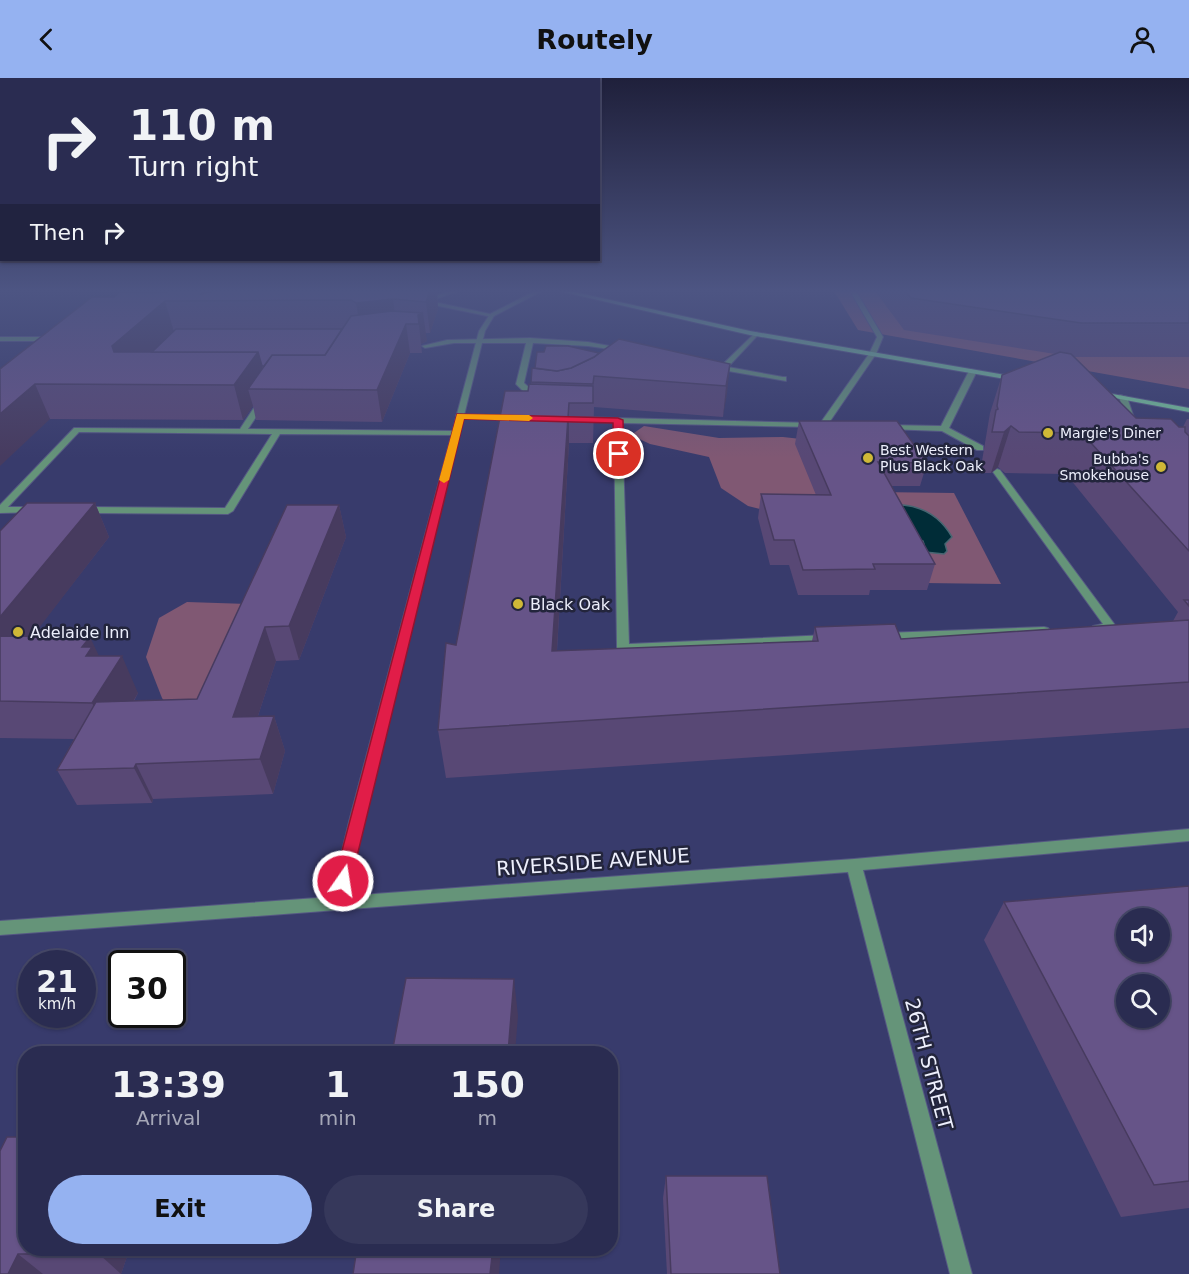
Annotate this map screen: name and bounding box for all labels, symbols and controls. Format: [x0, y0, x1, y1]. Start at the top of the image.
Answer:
icon: back [30, 23, 63, 56]
icon: person [1126, 23, 1159, 56]
text: Routely [536, 24, 653, 55]
text: 110 m [129, 101, 275, 150]
icon: right [30, 102, 108, 180]
text: Turn right [129, 151, 258, 182]
icon: right [97, 216, 130, 249]
text: Then [30, 220, 85, 245]
place label: Margie's Diner [1060, 425, 1161, 441]
marker: Margie's Diner [1041, 426, 1055, 440]
pin [593, 428, 644, 479]
icon: arrive [602, 437, 635, 470]
place label: Best Western Plus Black Oak [880, 442, 984, 474]
marker: Best Western Plus Black Oak [861, 451, 875, 465]
place label: Bubba's Smokehouse [1059, 451, 1149, 483]
marker: Bubba's Smokehouse [1154, 460, 1168, 474]
place label: Black Oak [530, 595, 611, 614]
marker: Black Oak [511, 597, 525, 611]
place label: Adelaide Inn [30, 623, 129, 642]
marker: Adelaide Inn [11, 625, 25, 639]
street label: RIVERSIDE AVENUE [495, 843, 691, 881]
position arrow [311, 849, 375, 913]
map controls [1116, 908, 1170, 1028]
button: sound [1116, 908, 1170, 962]
speed limit sign: 30 [108, 950, 186, 1028]
text: 21 [36, 964, 78, 999]
button: search [1116, 974, 1170, 1028]
text: km/h [38, 995, 76, 1013]
street label: 26TH STREET [900, 996, 958, 1133]
text: 13:39 [111, 1064, 226, 1105]
text: 1 [325, 1064, 350, 1105]
text: 150 [450, 1064, 525, 1105]
text: Arrival [136, 1106, 201, 1130]
text: min [319, 1106, 357, 1130]
text: m [478, 1106, 497, 1130]
button: Exit [48, 1175, 312, 1244]
button: Share [324, 1175, 588, 1244]

